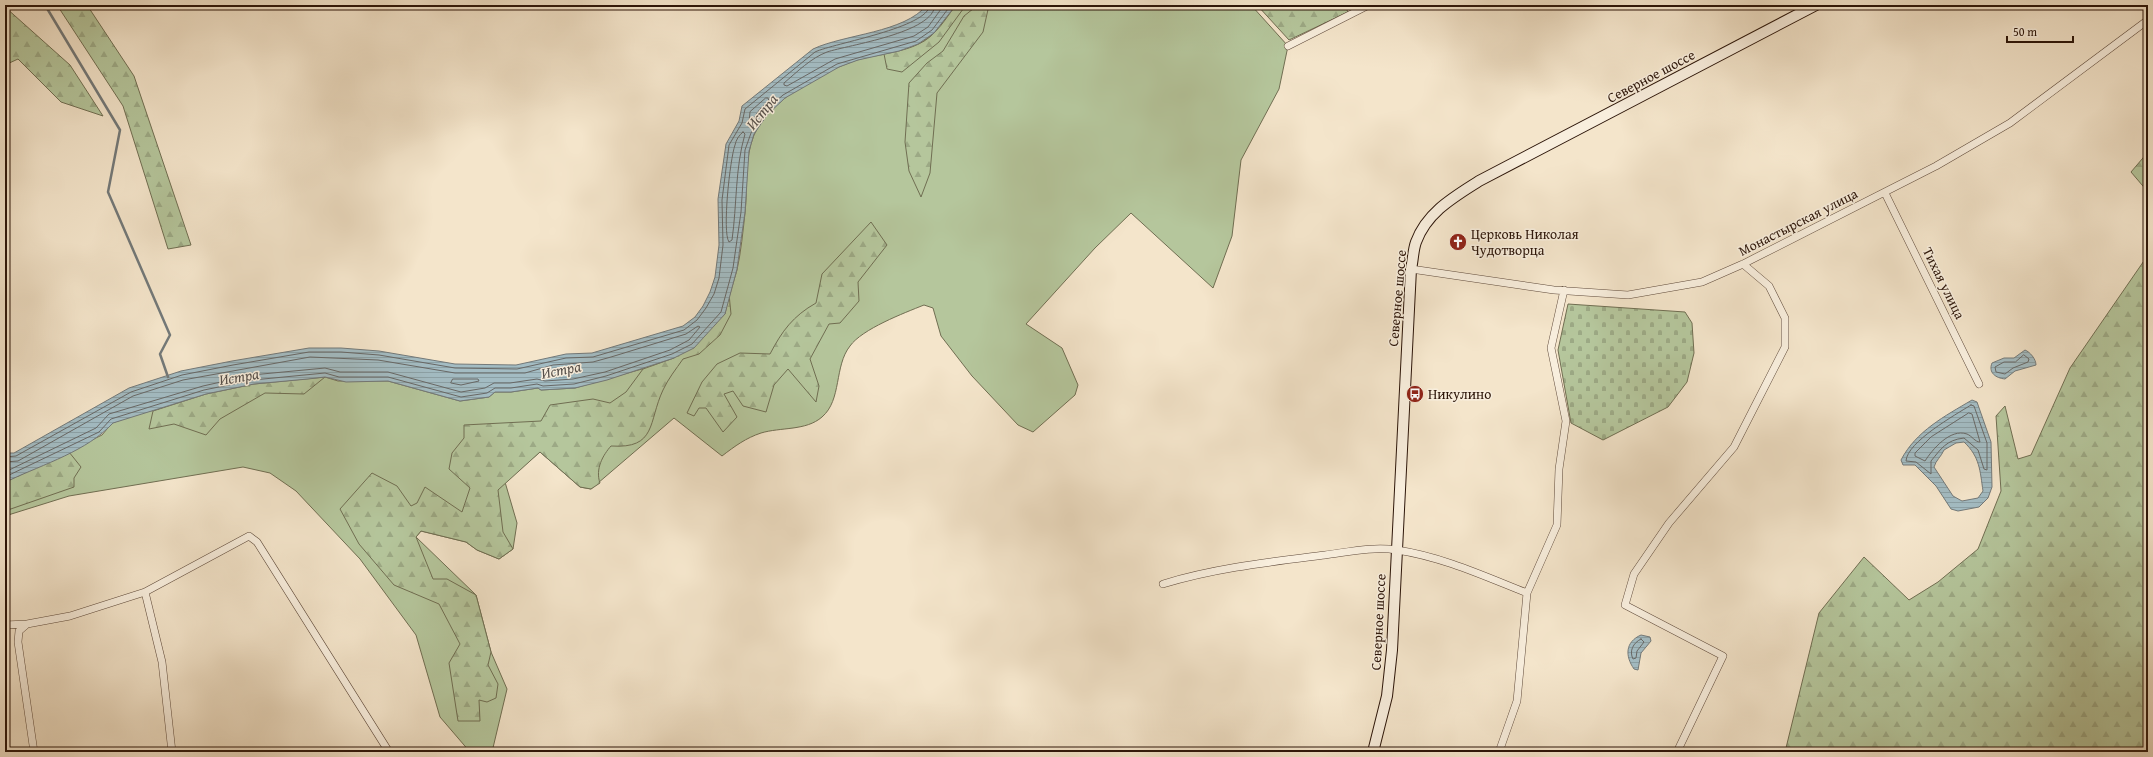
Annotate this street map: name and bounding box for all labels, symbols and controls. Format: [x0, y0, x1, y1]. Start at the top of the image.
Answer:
scale bar [2007, 18, 2073, 44]
text: 50 m [2013, 23, 2037, 40]
street label: Северное шоссе [1604, 44, 1699, 108]
water label: Истра [741, 89, 783, 134]
street label: Монастырская улица [1735, 183, 1861, 261]
place label: Церковь Николая Чудотворца [1471, 224, 1579, 260]
church icon: Церковь Николая Чудотворца [1448, 232, 1468, 252]
street label: Тихая улица [1918, 244, 1970, 323]
street label: Северное шоссе [1383, 249, 1411, 347]
water label: Истра [539, 355, 583, 384]
water label: Истра [217, 363, 261, 390]
bus stop icon: Никулино [1405, 384, 1425, 404]
place label: Никулино [1428, 384, 1491, 404]
street label: Северное шоссе [1365, 573, 1391, 671]

